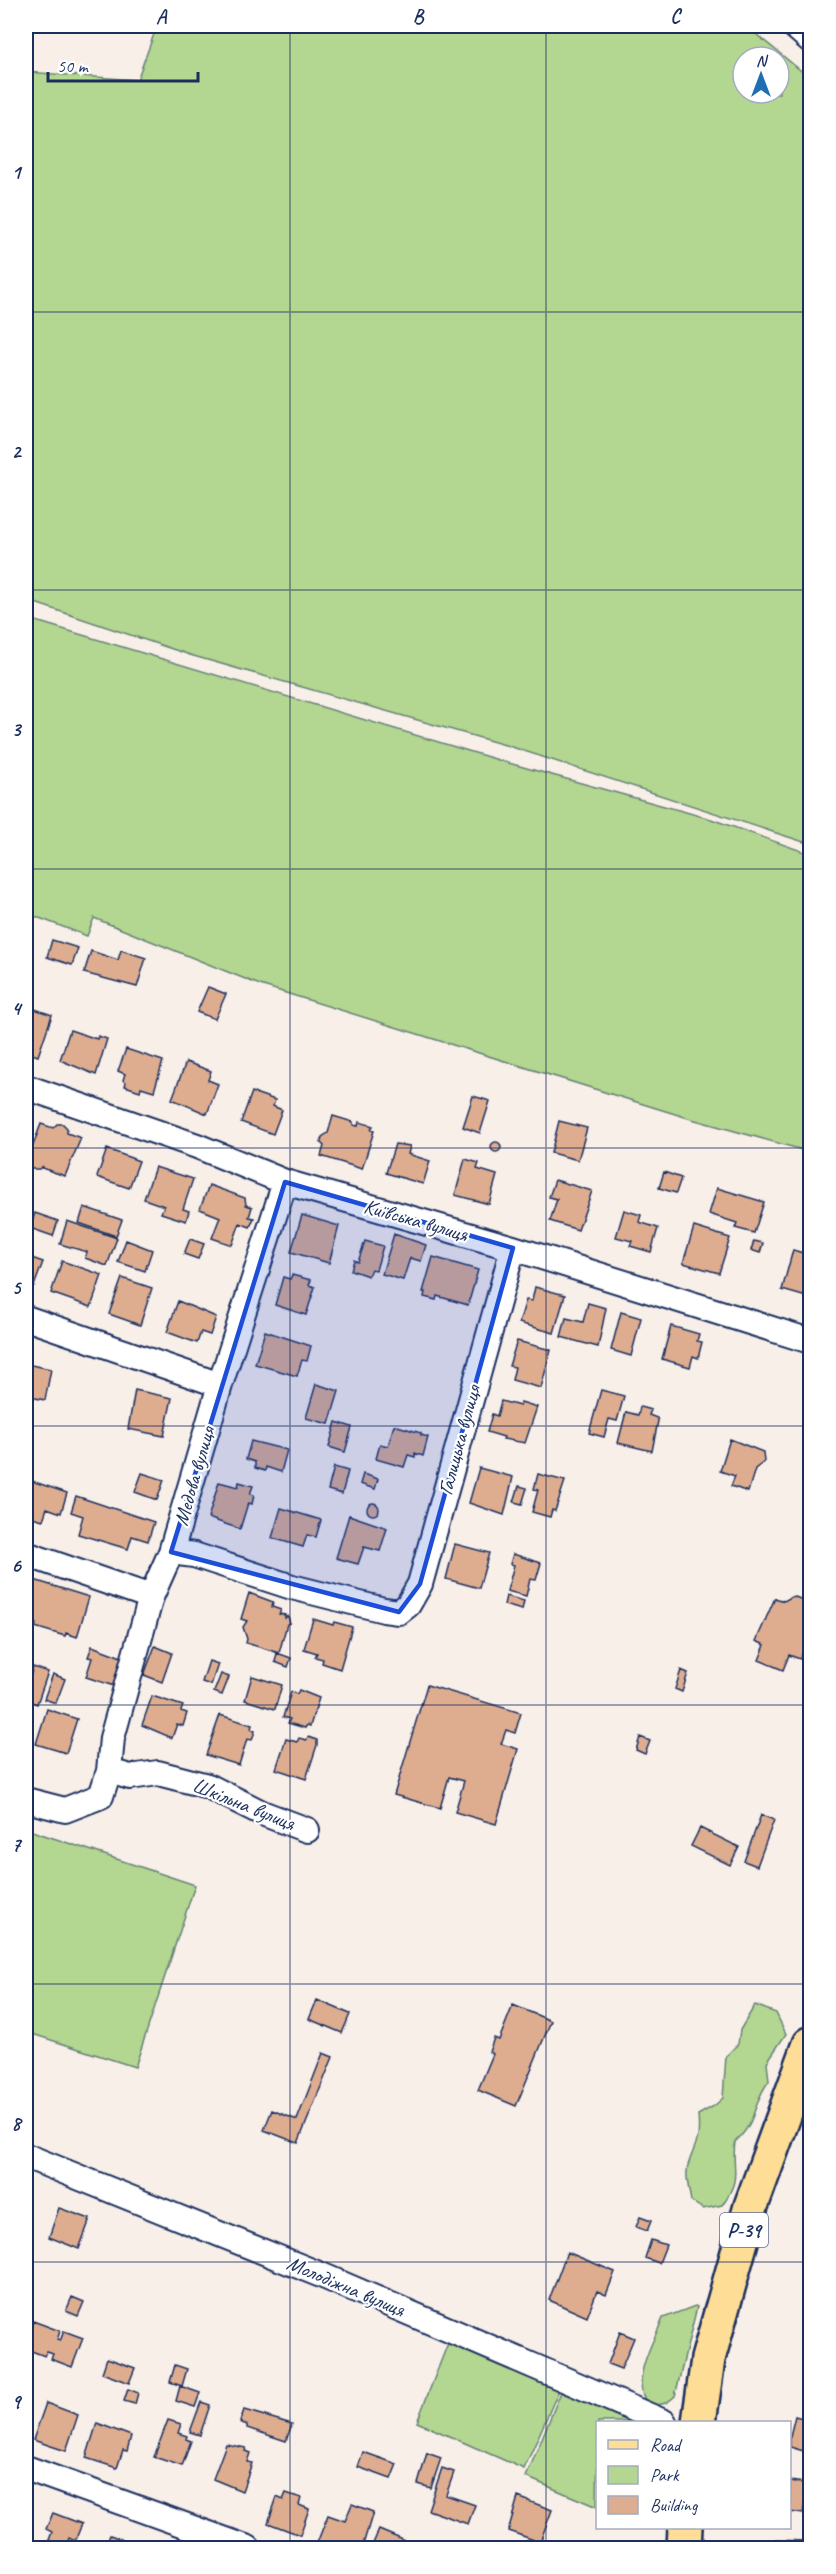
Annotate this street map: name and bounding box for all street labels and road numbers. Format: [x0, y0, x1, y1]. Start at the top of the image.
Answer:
street label: Київська вулиця [361, 1193, 472, 1248]
street label: Галицька вулиця [432, 1381, 487, 1498]
street label: Медова вулиця [168, 1422, 221, 1528]
street label: Шкільна вулиця [189, 1772, 300, 1837]
road number: Р-39 [720, 2213, 768, 2247]
street label: Молодіжна вулиця [283, 2250, 410, 2323]

